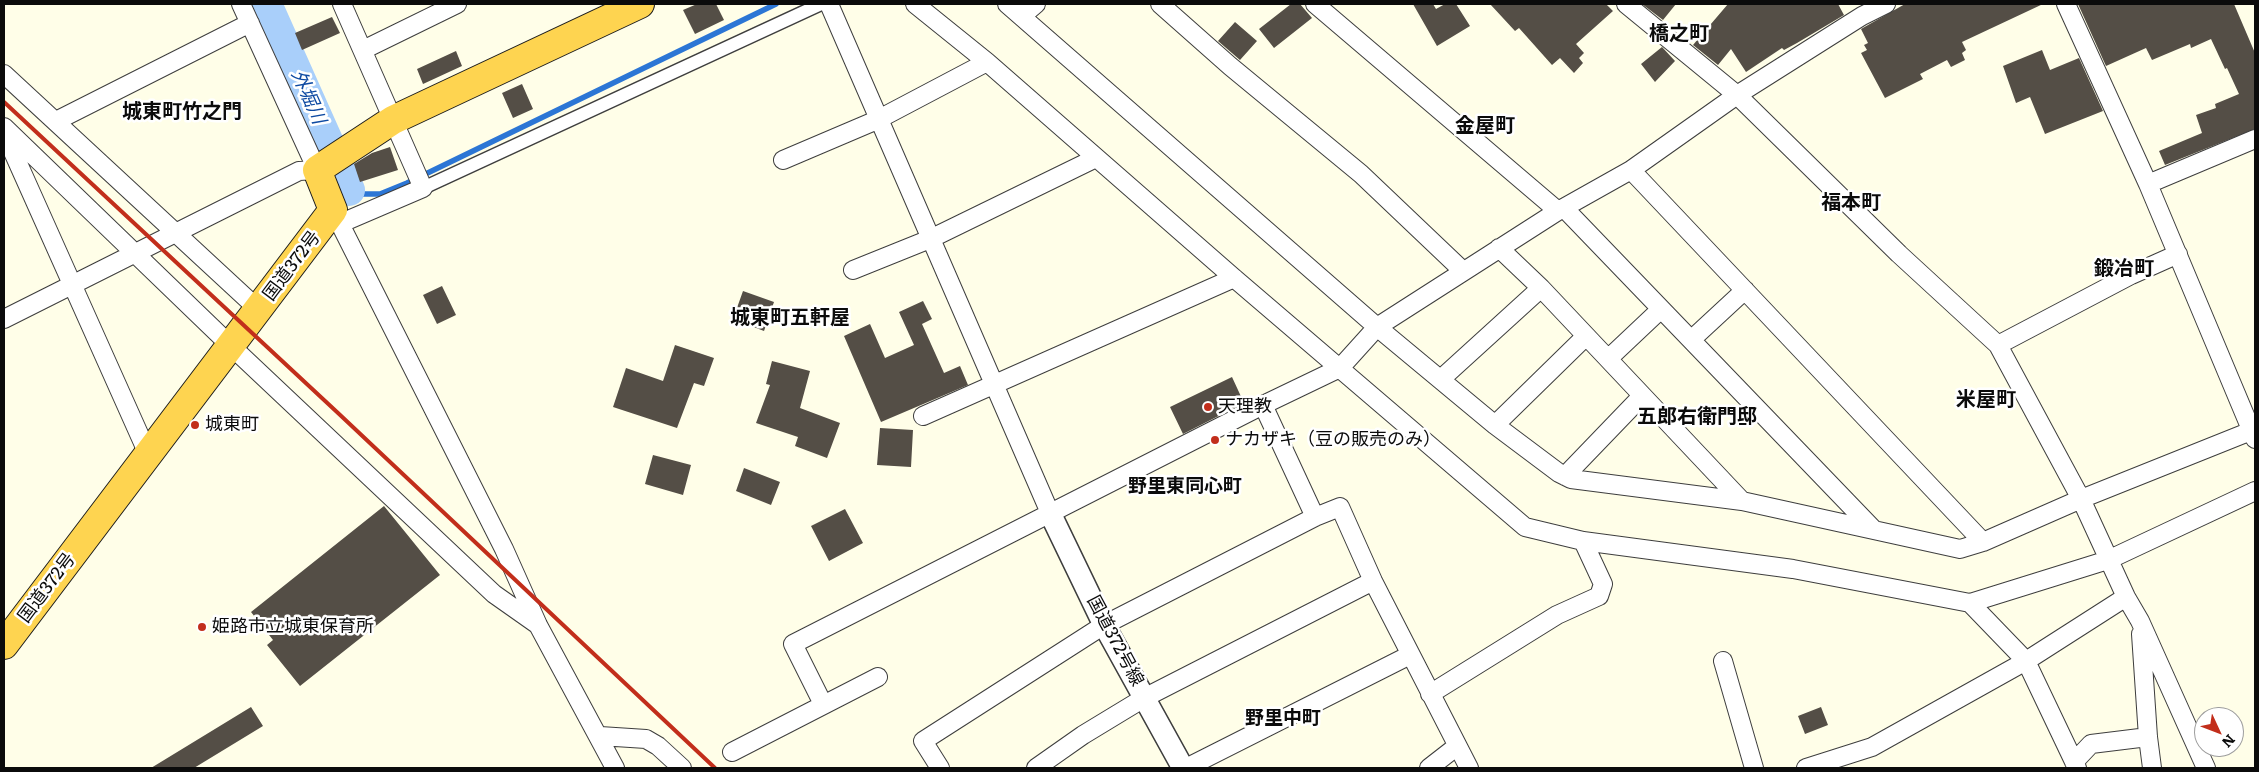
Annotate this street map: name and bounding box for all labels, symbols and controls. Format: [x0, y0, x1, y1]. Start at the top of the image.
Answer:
district label: 橋之町 [1649, 22, 1709, 46]
water label: 外堀川 [286, 66, 330, 128]
district label: 城東町竹之門 [122, 100, 242, 124]
district label: 金屋町 [1455, 114, 1515, 138]
district label: 福本町 [1821, 191, 1881, 215]
street label: 国道372号 [259, 227, 325, 305]
district label: 鍛冶町 [2094, 257, 2154, 281]
district label: 城東町五軒屋 [730, 306, 850, 330]
district label: 米屋町 [1956, 388, 2016, 412]
place label: 天理教 [1218, 396, 1272, 418]
marker: 天理教 [1202, 401, 1214, 413]
district label: 五郎右衛門邸 [1637, 405, 1757, 429]
place label: 城東町 [205, 414, 259, 436]
marker: 城東町 [189, 419, 201, 431]
place label: ナカザキ（豆の販売のみ） [1225, 429, 1441, 451]
marker: ナカザキ（豆の販売のみ） [1209, 434, 1221, 446]
district label: 野里東同心町 [1128, 475, 1242, 497]
street label: 国道372号 [14, 549, 80, 627]
street label: 国道372号線 [1082, 592, 1148, 690]
place label: 姫路市立城東保育所 [212, 616, 374, 638]
marker: 姫路市立城東保育所 [196, 621, 208, 633]
district label: 野里中町 [1245, 707, 1321, 729]
north arrow [2194, 707, 2244, 757]
text: N [2218, 730, 2241, 753]

